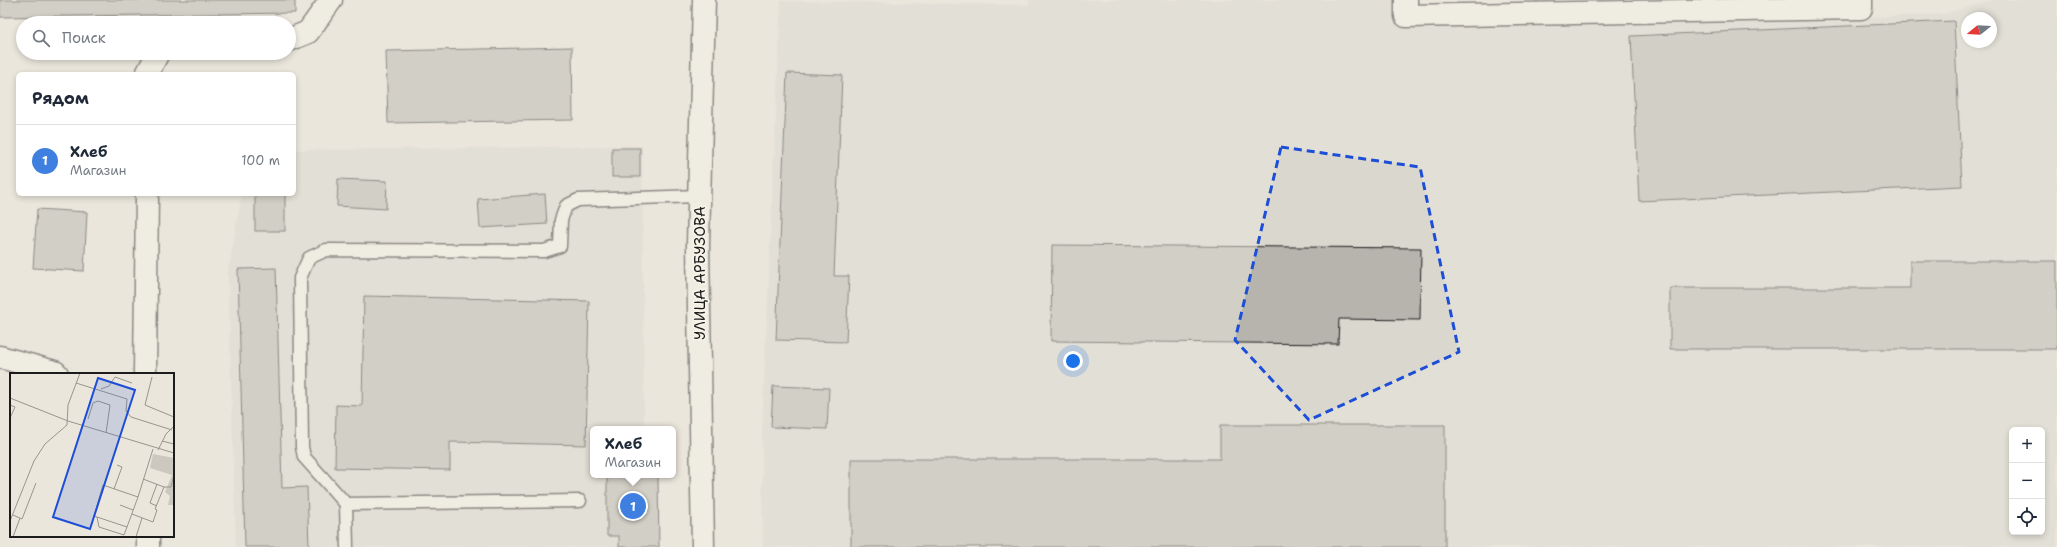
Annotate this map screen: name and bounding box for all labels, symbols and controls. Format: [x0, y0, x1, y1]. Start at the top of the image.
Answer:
north arrow [1961, 12, 1997, 48]
search box [16, 16, 296, 60]
icon: search [30, 27, 52, 49]
text: Поиск [62, 28, 106, 48]
text: Рядом [32, 87, 89, 109]
text: Хлеб [70, 142, 107, 162]
text: 1 [42, 152, 48, 169]
text: 100 m [241, 152, 280, 169]
text: Магазин [70, 162, 126, 179]
street label: УЛИЦА АРБУЗОВА [690, 206, 710, 340]
your location [1063, 351, 1083, 371]
inset map [10, 373, 174, 537]
popup [590, 426, 676, 478]
map controls [2009, 427, 2045, 535]
button: + [2009, 427, 2045, 463]
text: Хлеб [605, 434, 642, 454]
text: Магазин [605, 454, 661, 471]
button: − [2009, 463, 2045, 499]
pin: 1 [620, 491, 646, 521]
button: locate [2009, 499, 2045, 535]

